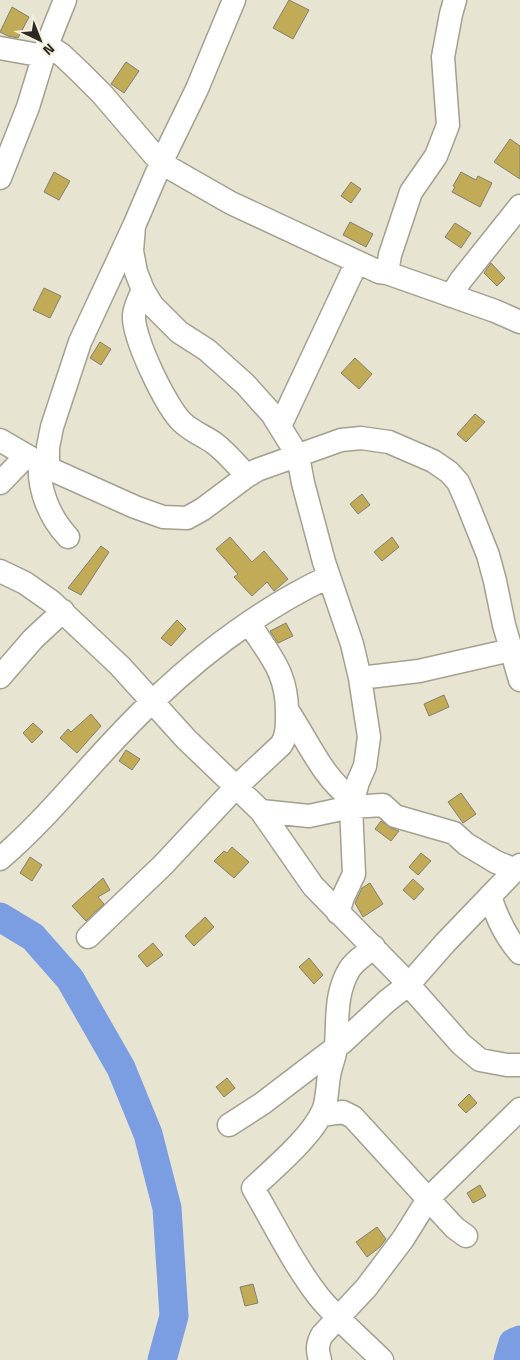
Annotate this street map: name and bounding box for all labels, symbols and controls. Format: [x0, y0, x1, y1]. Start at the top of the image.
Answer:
north arrow [15, 15, 65, 65]
text: N [38, 39, 60, 61]

